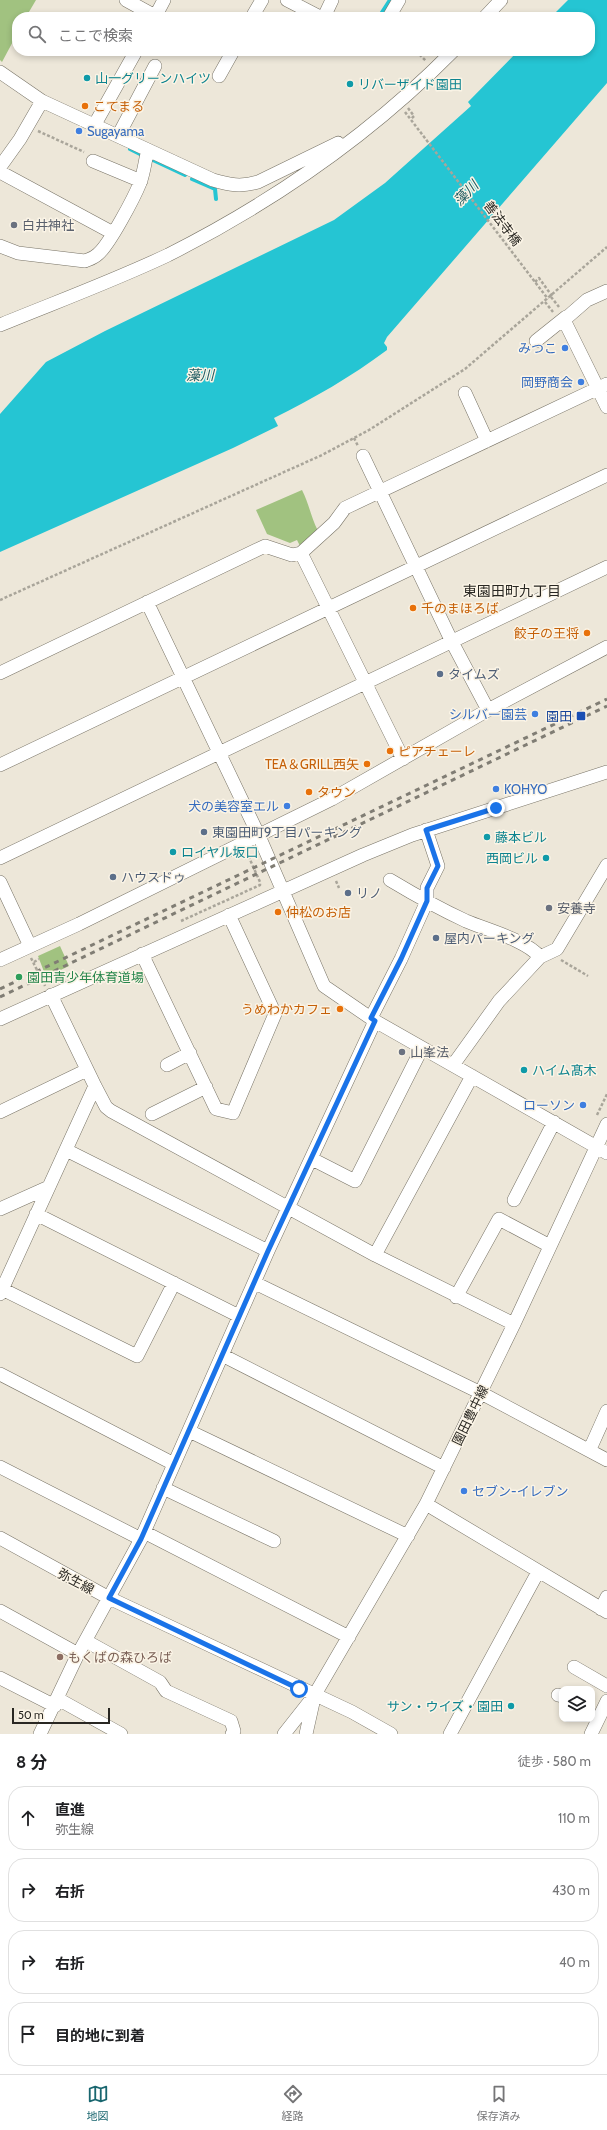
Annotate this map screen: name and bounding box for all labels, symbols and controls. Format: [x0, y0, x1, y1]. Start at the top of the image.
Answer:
search box [12, 12, 595, 56]
icon: search [26, 23, 48, 45]
text: ここで検索 [58, 27, 133, 45]
place label: 山一グリーンハイツ [95, 70, 211, 86]
marker: 山一グリーンハイツ [82, 73, 92, 83]
place label: リバーザイド園田 [358, 76, 462, 92]
marker: リバーザイド園田 [345, 79, 355, 89]
place label: こてまる [93, 98, 144, 114]
marker: こてまる [80, 101, 90, 111]
place label: Sugayama [87, 123, 145, 139]
marker: Sugayama [74, 126, 84, 136]
water label: 藻川 [450, 175, 484, 209]
street label: 善法寺橋 [481, 197, 525, 249]
place label: 白井神社 [22, 217, 74, 233]
marker: 白井神社 [9, 220, 19, 230]
place label: みつこ [518, 340, 557, 356]
marker: みつこ [560, 343, 570, 353]
water label: 藻川 [186, 366, 216, 384]
place label: 岡野商会 [521, 374, 573, 390]
marker: 岡野商会 [576, 377, 586, 387]
district label: 東園田町九丁目 [463, 582, 561, 600]
place label: 千のまほろば [421, 600, 499, 616]
marker: 千のまほろば [408, 603, 418, 613]
place label: 餃子の王将 [514, 625, 579, 641]
marker: 餃子の王将 [582, 628, 592, 638]
place label: タイムズ [448, 666, 500, 682]
marker: タイムズ [435, 669, 445, 679]
place label: シルバー園芸 [449, 706, 527, 722]
place label: 園田 [546, 708, 572, 724]
marker: シルバー園芸 [530, 709, 540, 719]
marker: 園田 [575, 710, 587, 722]
place label: ピアチェーレ [398, 743, 476, 759]
marker: ピアチェーレ [385, 746, 395, 756]
place label: TEA＆GRILL西矢 [265, 756, 359, 772]
marker: TEA＆GRILL西矢 [362, 759, 372, 769]
place label: KOHYO [504, 781, 547, 797]
place label: タウン [317, 784, 356, 800]
marker: KOHYO [491, 784, 501, 794]
marker: タウン [304, 787, 314, 797]
place label: 犬の美容室エル [188, 798, 279, 814]
route end [487, 799, 505, 817]
marker: 犬の美容室エル [282, 801, 292, 811]
place label: 東園田町9丁目パーキング [212, 824, 362, 840]
marker: 東園田町9丁目パーキング [199, 827, 209, 837]
place label: 藤本ビル [495, 829, 547, 845]
marker: 藤本ビル [482, 832, 492, 842]
place label: ロイヤル坂口 [181, 844, 259, 860]
marker: ロイヤル坂口 [168, 847, 178, 857]
place label: 西岡ビル [486, 850, 538, 866]
marker: 西岡ビル [541, 853, 551, 863]
place label: ハウスドゥ [121, 869, 186, 885]
marker: ハウスドゥ [108, 872, 118, 882]
place label: リノ [356, 885, 382, 901]
marker: リノ [343, 888, 353, 898]
place label: 安養寺 [557, 900, 596, 916]
marker: 安養寺 [544, 903, 554, 913]
place label: 仲松のお店 [286, 904, 351, 920]
marker: 仲松のお店 [273, 907, 283, 917]
place label: 屋内パーキング [444, 930, 535, 946]
marker: 屋内パーキング [431, 933, 441, 943]
place label: 園田青少年体育道場 [27, 969, 144, 985]
marker: 園田青少年体育道場 [14, 972, 24, 982]
place label: うめわかカフェ [241, 1001, 332, 1017]
marker: うめわかカフェ [335, 1004, 345, 1014]
place label: 山峯法 [410, 1044, 449, 1060]
marker: 山峯法 [397, 1047, 407, 1057]
place label: ハイム髙木 [532, 1062, 596, 1078]
marker: ハイム髙木 [519, 1065, 529, 1075]
place label: ローソン [523, 1097, 575, 1113]
marker: ローソン [578, 1100, 588, 1110]
street label: 園田豊中線 [449, 1382, 491, 1448]
place label: セブン-イレブン [472, 1483, 569, 1499]
marker: セブン-イレブン [459, 1486, 469, 1496]
street label: 弥生線 [55, 1565, 97, 1597]
place label: もくばの森ひろば [68, 1649, 172, 1665]
marker: もくばの森ひろば [55, 1652, 65, 1662]
route start [290, 1680, 308, 1698]
map controls [559, 1686, 595, 1722]
button: layers [559, 1686, 595, 1722]
place label: サン・ウイズ・園田 [386, 1698, 503, 1714]
marker: サン・ウイズ・園田 [506, 1701, 516, 1711]
scale bar [12, 1706, 110, 1725]
text: 50 m [18, 1708, 44, 1722]
text: 8 分 [16, 1752, 47, 1772]
text: 徒歩 · 580 m [518, 1753, 591, 1769]
text: 直進 [55, 1801, 85, 1819]
icon: ahead [17, 1807, 39, 1829]
text: 110 m [558, 1810, 590, 1826]
text: 弥生線 [55, 1821, 94, 1837]
icon: right [17, 1879, 39, 1901]
text: 430 m [552, 1882, 590, 1898]
text: 右折 [55, 1883, 85, 1901]
icon: right [17, 1951, 39, 1973]
text: 40 m [559, 1954, 590, 1970]
text: 右折 [55, 1955, 85, 1973]
icon: arrive [17, 2023, 39, 2045]
text: 目的地に到着 [55, 2027, 145, 2045]
tab: 地図 [87, 2083, 109, 2123]
tab: 経路 [282, 2083, 304, 2123]
tab: 保存済み [477, 2083, 521, 2123]

